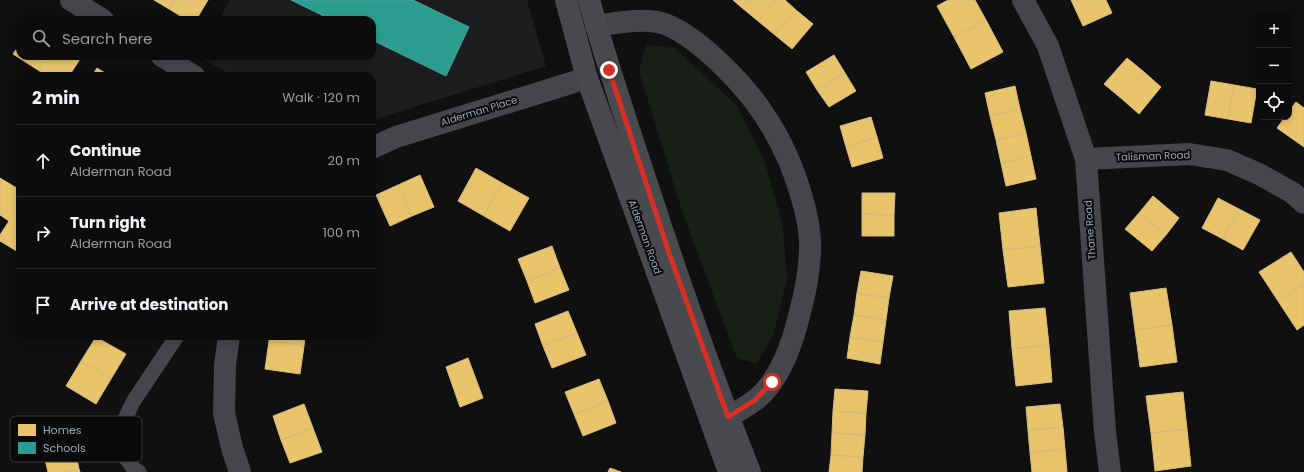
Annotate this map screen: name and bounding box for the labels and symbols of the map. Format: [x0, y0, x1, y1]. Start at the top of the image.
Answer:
route end [600, 61, 618, 79]
street label: Alderman Place [439, 92, 519, 130]
street label: Talisman Road [1116, 147, 1190, 165]
street label: Alderman Road [625, 198, 665, 276]
street label: Thane Road [1080, 200, 1100, 260]
route start [763, 373, 781, 391]
legend [10, 416, 142, 462]
text: Homes [43, 422, 82, 438]
text: Schools [43, 440, 86, 456]

